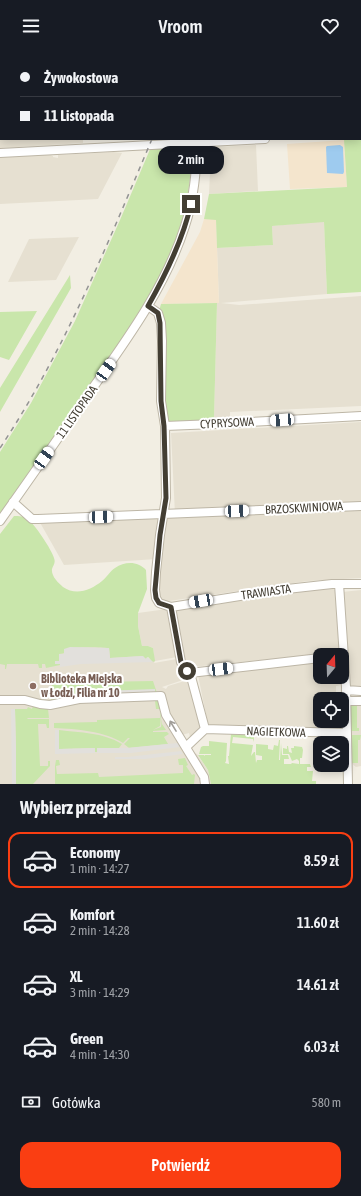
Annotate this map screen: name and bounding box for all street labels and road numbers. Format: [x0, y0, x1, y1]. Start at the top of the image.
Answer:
street label: 11 LISTOPADA [54, 383, 100, 441]
street label: CYPRYSOWA [200, 415, 255, 431]
street label: BRZOSKWINIOWA [265, 499, 343, 517]
street label: TRAWIASTA [240, 582, 292, 602]
street label: NAGIETKOWA [246, 724, 306, 740]

